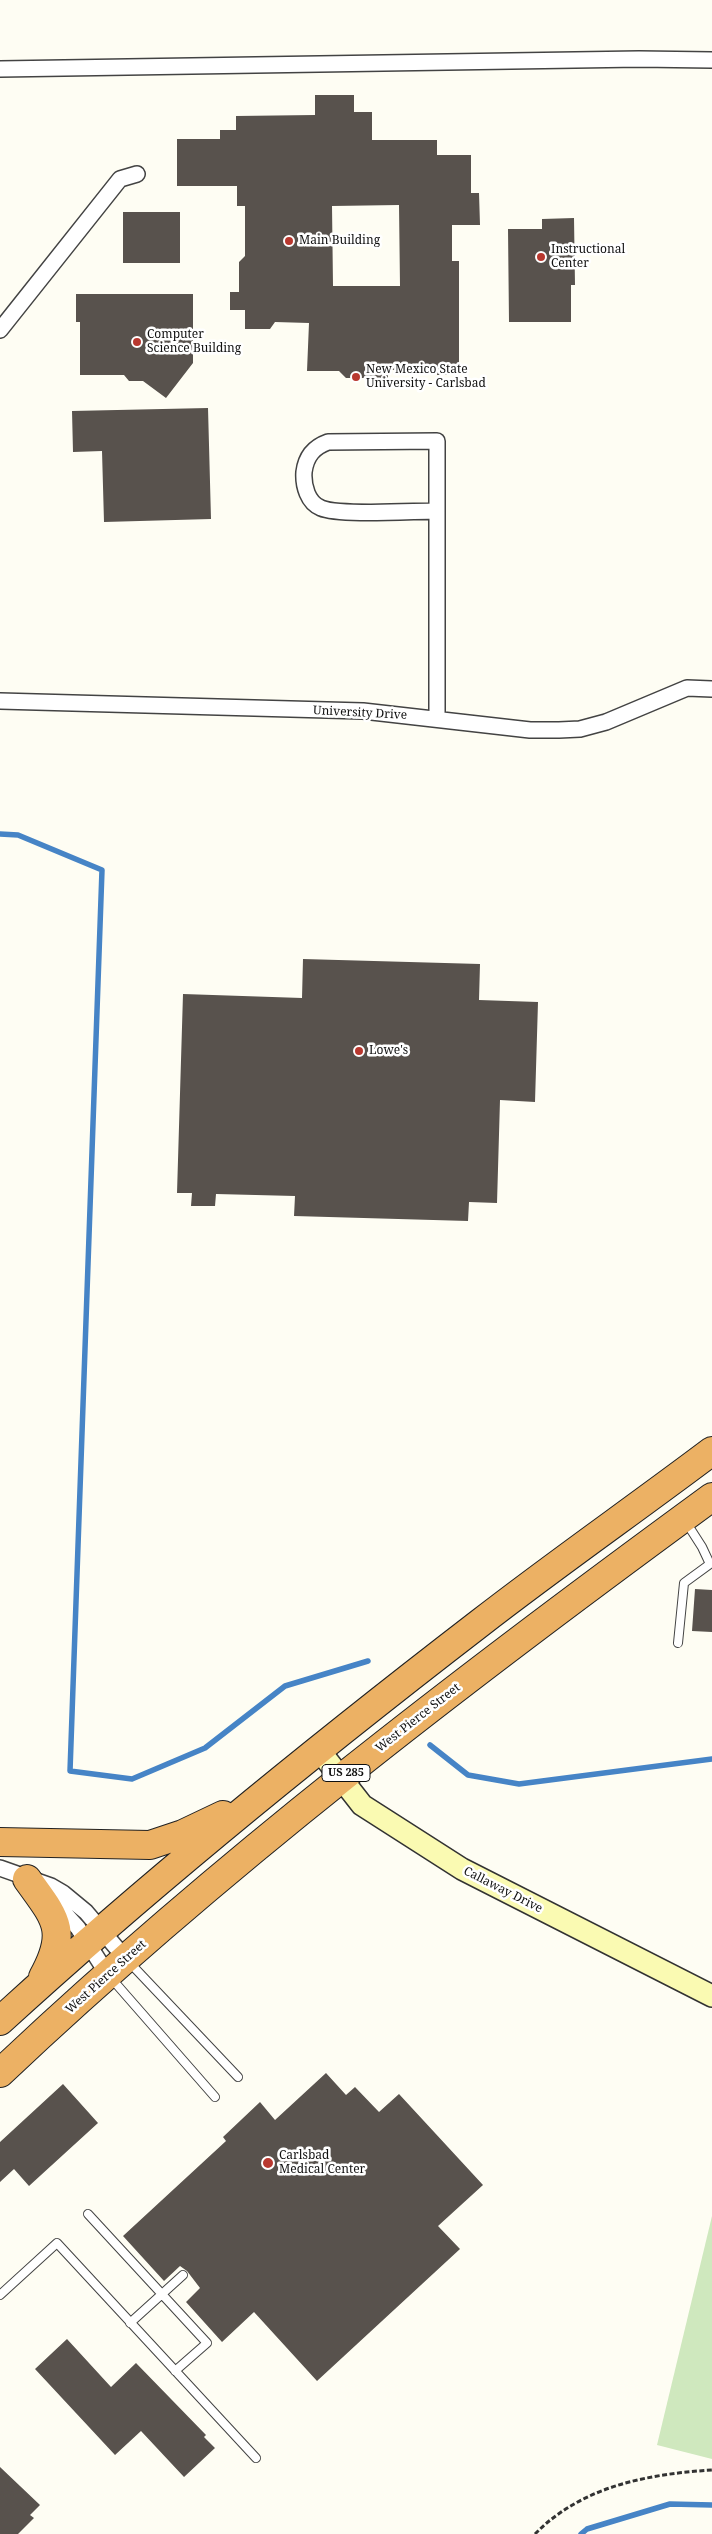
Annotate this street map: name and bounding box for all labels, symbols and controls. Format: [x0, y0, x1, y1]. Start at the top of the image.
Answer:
place label: Main Building [299, 234, 380, 248]
marker: Main Building [283, 235, 295, 247]
place label: Instructional Center [551, 243, 625, 271]
marker: Instructional Center [535, 251, 547, 263]
place label: Computer Science Building [147, 328, 241, 356]
marker: Computer Science Building [131, 336, 143, 348]
place label: New Mexico State University - Carlsbad [366, 363, 486, 391]
marker: New Mexico State University - Carlsbad [350, 371, 362, 383]
street label: University Drive [313, 703, 407, 723]
place label: Lowe's [369, 1044, 408, 1058]
marker: Lowe's [353, 1045, 365, 1057]
street label: West Pierce Street [373, 1681, 463, 1755]
road number: US 285 [322, 1765, 370, 1782]
street label: Callaway Drive [461, 1864, 545, 1916]
street label: West Pierce Street [63, 1937, 149, 2017]
place label: Carlsbad Medical Center [279, 2149, 365, 2177]
marker: Carlsbad Medical Center [261, 2156, 275, 2170]

